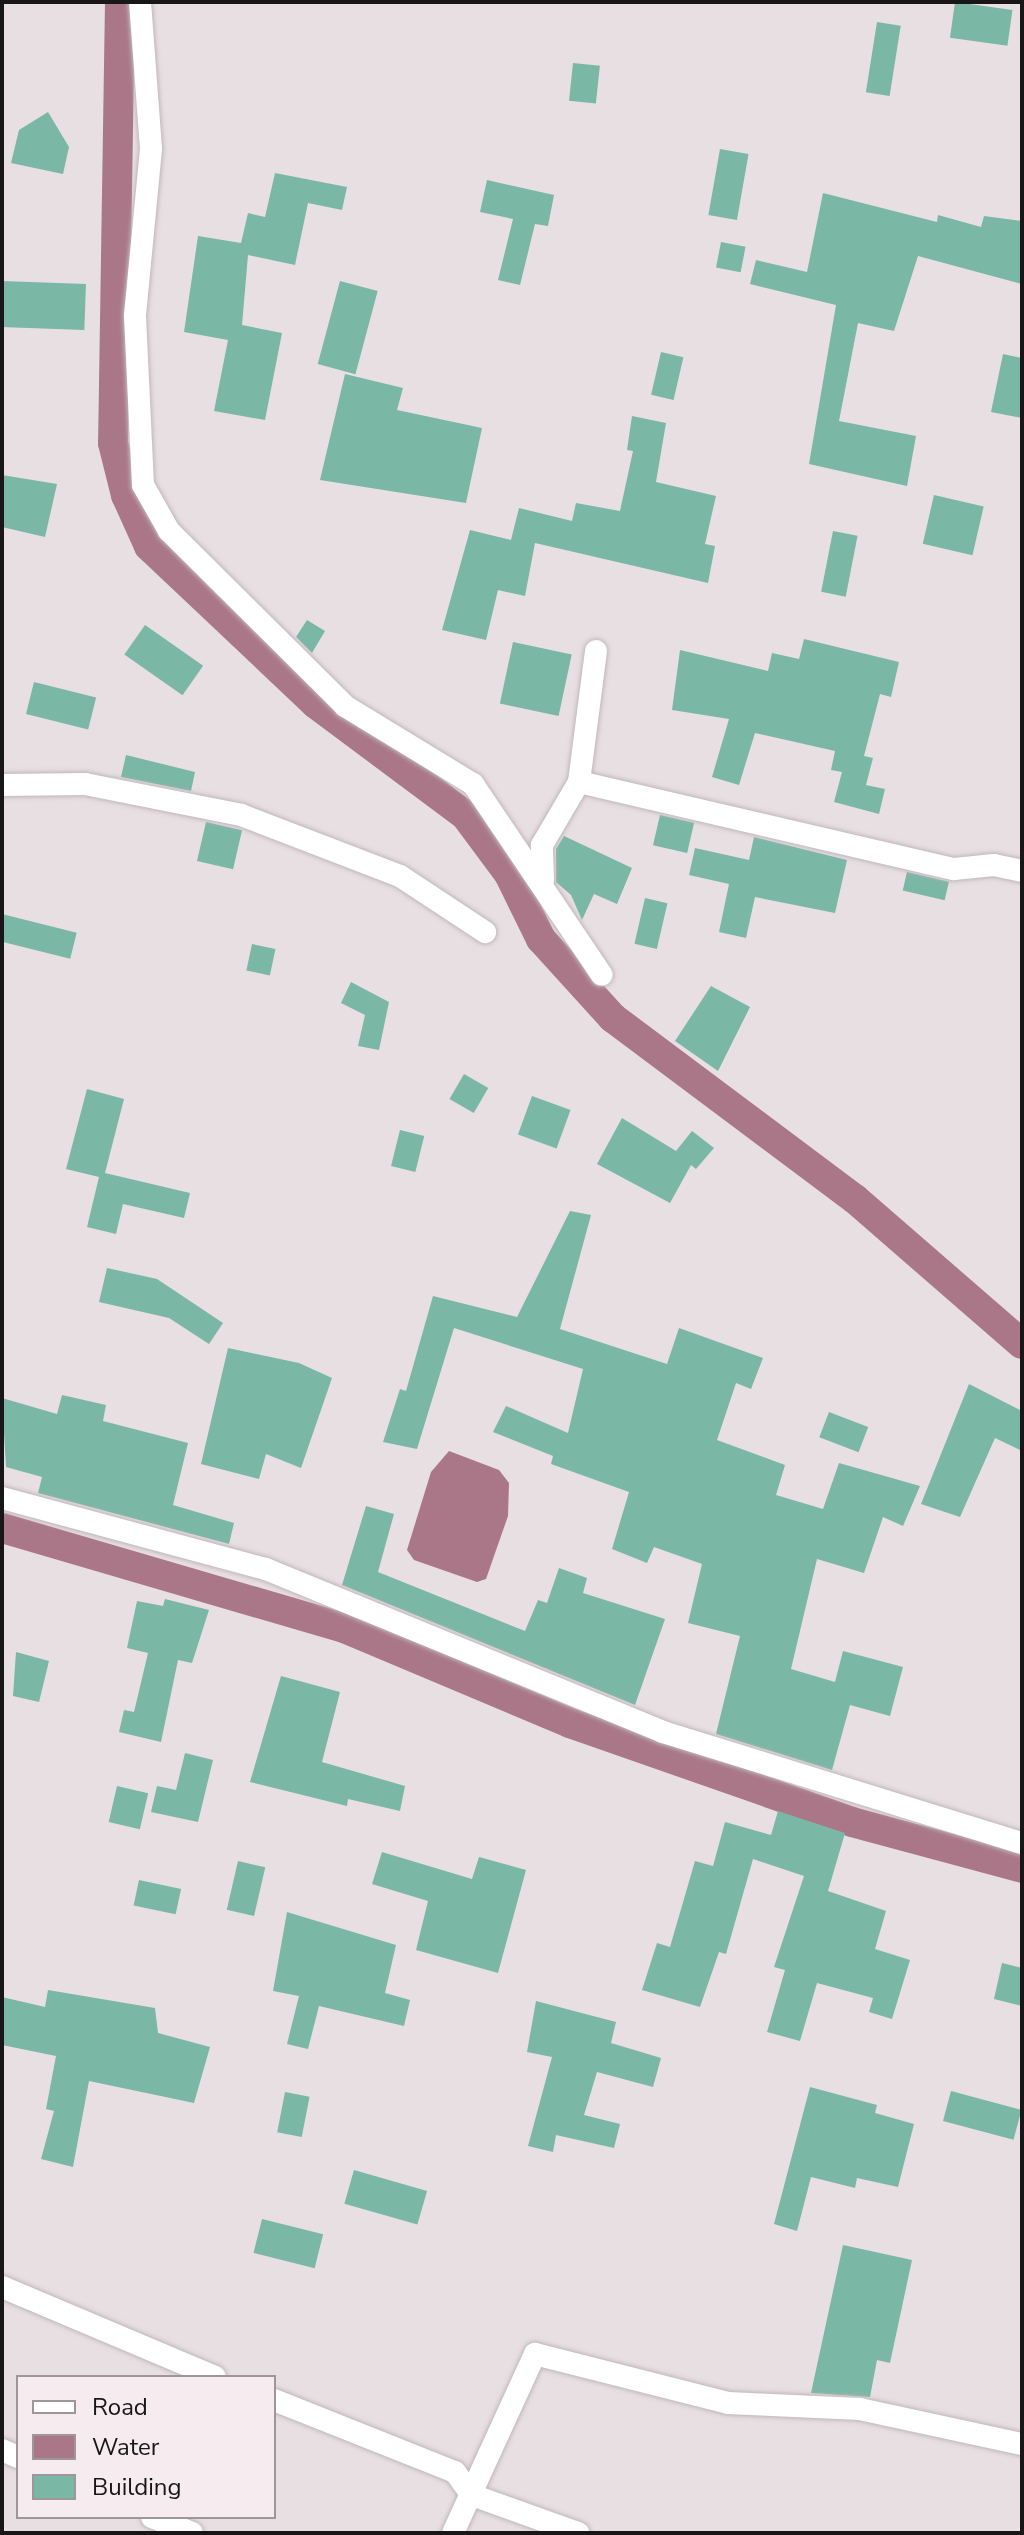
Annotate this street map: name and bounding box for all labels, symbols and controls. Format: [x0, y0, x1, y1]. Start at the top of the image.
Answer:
legend [16, 2375, 276, 2519]
text: Road [92, 2391, 148, 2423]
text: Water [92, 2431, 159, 2463]
text: Building [92, 2471, 182, 2503]

